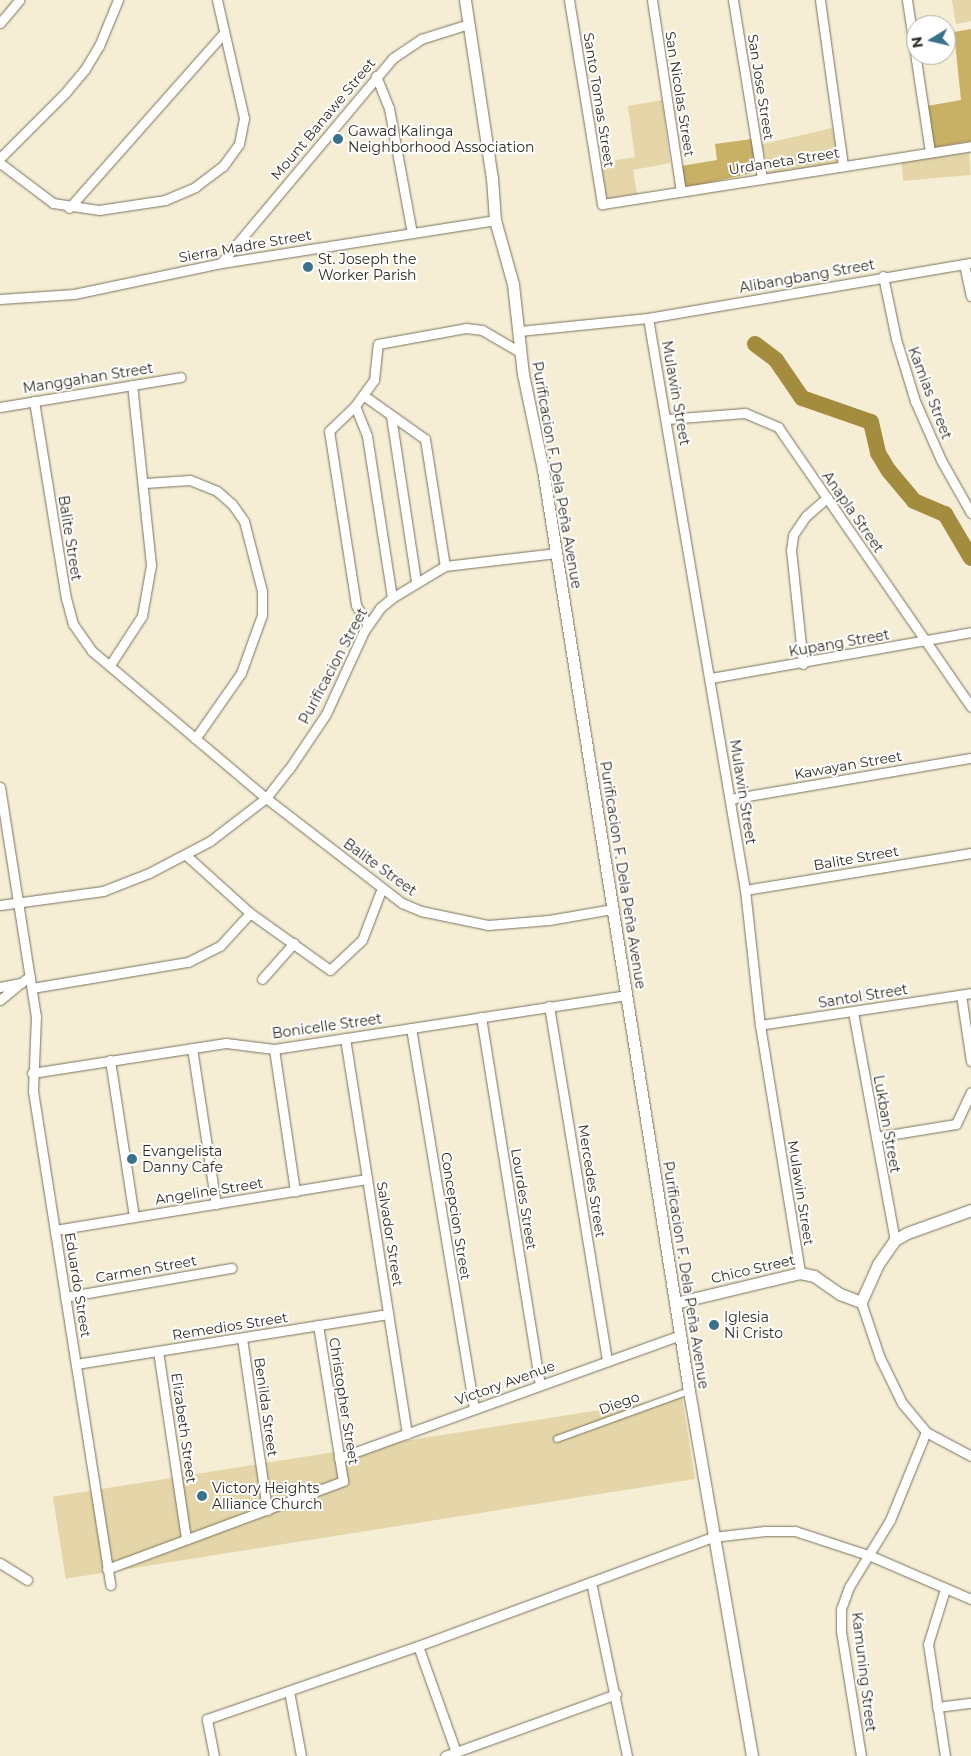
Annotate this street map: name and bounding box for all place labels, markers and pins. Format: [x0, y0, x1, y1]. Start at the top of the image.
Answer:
place label: Gawad Kalinga Neighborhood Association [348, 123, 535, 156]
marker: Gawad Kalinga Neighborhood Association [332, 133, 344, 145]
place label: St. Joseph the Worker Parish [318, 251, 417, 284]
marker: St. Joseph the Worker Parish [302, 261, 314, 273]
place label: Evangelista Danny Cafe [142, 1143, 223, 1176]
marker: Evangelista Danny Cafe [126, 1153, 138, 1165]
place label: Iglesia Ni Cristo [724, 1309, 783, 1341]
marker: Iglesia Ni Cristo [708, 1319, 720, 1331]
place label: Victory Heights Alliance Church [212, 1480, 322, 1512]
marker: Victory Heights Alliance Church [196, 1490, 208, 1502]

